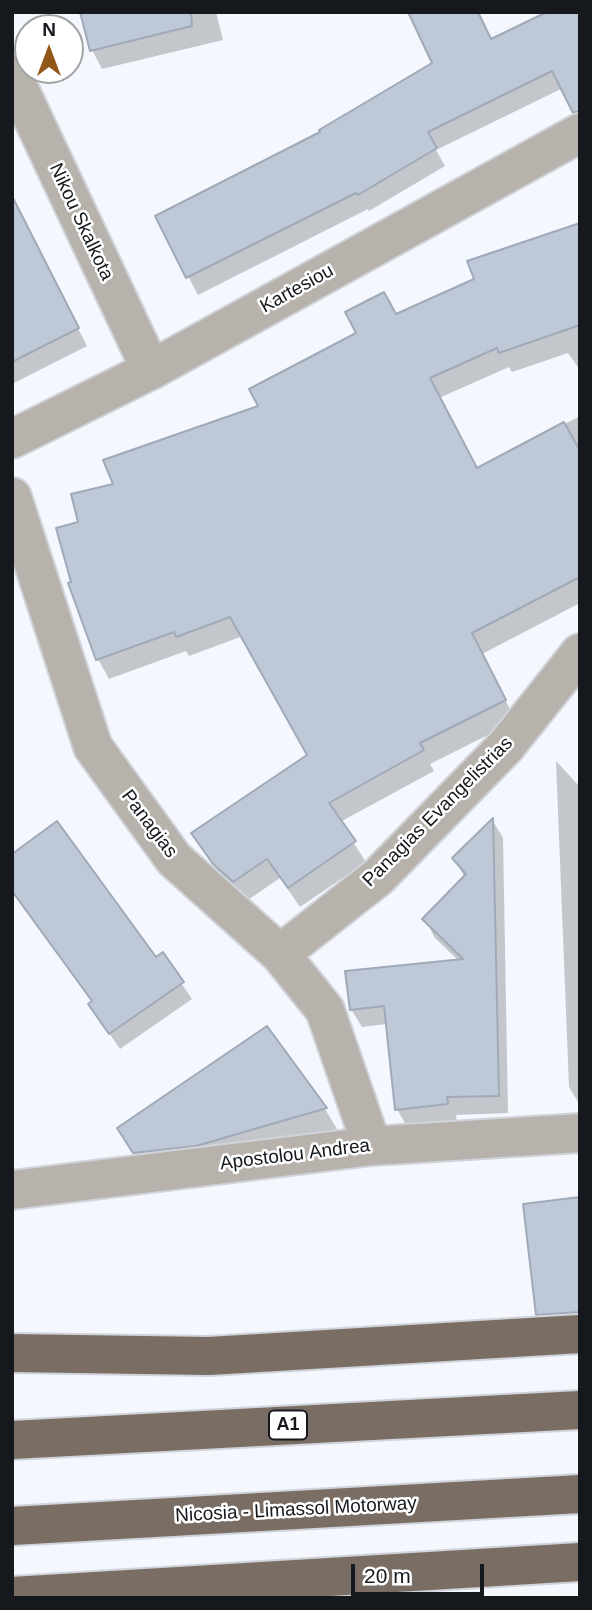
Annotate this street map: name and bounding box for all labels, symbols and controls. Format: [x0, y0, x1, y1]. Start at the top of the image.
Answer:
north arrow [14, 14, 84, 84]
text: N [42, 19, 56, 40]
street label: Nikou Skalkota [44, 160, 118, 284]
street label: Kartesiou [256, 260, 338, 318]
street label: Panagias Evangelistrias [358, 732, 518, 892]
street label: Panagias [116, 786, 182, 862]
street label: Apostolou Andrea [219, 1134, 371, 1176]
road number: A1 [269, 1410, 307, 1440]
street label: Nicosia - Limassol Motorway [175, 1492, 417, 1528]
scale bar [354, 1550, 487, 1594]
text: 20 m [364, 1564, 411, 1587]

